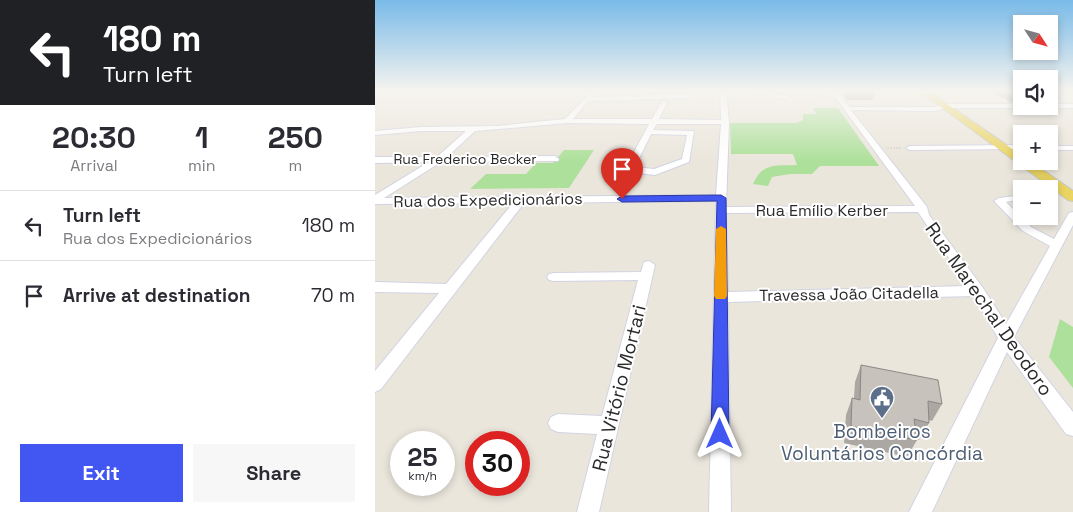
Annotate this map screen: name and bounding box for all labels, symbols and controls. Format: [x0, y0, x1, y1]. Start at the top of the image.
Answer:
north arrow [1013, 15, 1057, 60]
map controls [1013, 15, 1058, 225]
text: 180 m [103, 17, 201, 61]
icon: left [20, 20, 85, 85]
text: Turn left [103, 60, 193, 88]
button: sound [1013, 70, 1058, 115]
text: 20:30 [52, 118, 136, 157]
text: 1 [195, 118, 209, 157]
text: 250 [268, 118, 323, 157]
button: + [1013, 125, 1058, 170]
pin [601, 148, 643, 199]
street label: Rua Frederico Becker [393, 150, 537, 168]
text: Arrival [70, 155, 118, 176]
text: min [188, 155, 216, 176]
text: m [288, 155, 302, 176]
icon: arrive [608, 155, 636, 183]
button: − [1013, 180, 1058, 225]
street label: Rua dos Expedicionários [393, 188, 583, 212]
street label: Rua Emílio Kerber [756, 200, 888, 221]
text: Turn left [63, 203, 141, 228]
icon: left [20, 212, 48, 240]
text: 180 m [302, 213, 355, 238]
street label: Rua Marechal Deodoro [920, 217, 1058, 401]
text: Rua dos Expedicionários [63, 228, 252, 249]
icon: arrive [20, 282, 48, 310]
street label: Travessa João Citadella [759, 282, 939, 306]
text: Arrive at destination [63, 283, 251, 308]
text: 70 m [311, 283, 355, 308]
street label: Rua Vitório Mortari [586, 302, 652, 474]
public building icon: Bombeiros Voluntários Concórdia [869, 385, 895, 419]
position arrow [693, 407, 745, 459]
place label: Bombeiros Voluntários Concórdia [781, 419, 983, 466]
speed limit sign: 30 [465, 431, 530, 496]
text: 25 [408, 441, 437, 473]
button: Exit [20, 444, 183, 502]
button: Share [193, 444, 355, 502]
text: km/h [408, 468, 437, 484]

